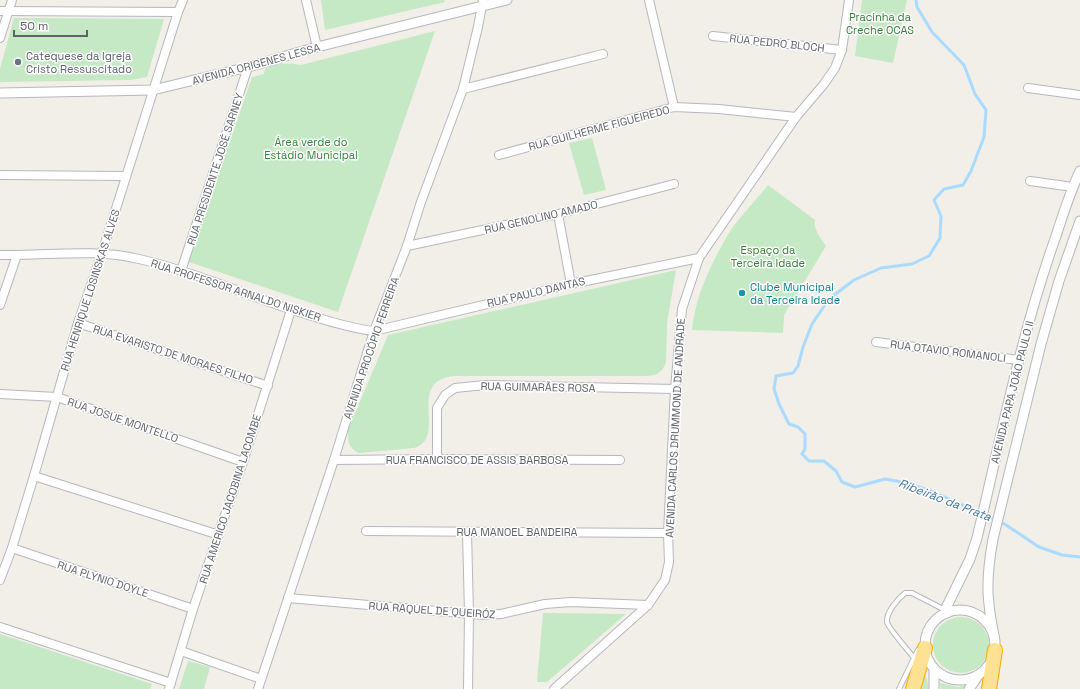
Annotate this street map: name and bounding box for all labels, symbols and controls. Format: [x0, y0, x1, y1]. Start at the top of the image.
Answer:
park label: Pracinha da Creche OCAS [846, 10, 914, 37]
scale bar [14, 12, 87, 38]
text: 50 m [20, 18, 48, 34]
street label: RUA PEDRO BLOCH [729, 31, 825, 55]
street label: AVENIDA ORIGENES LESSA [190, 40, 322, 88]
place label: Catequese da Igreja Cristo Ressuscitado [26, 49, 132, 76]
marker: Catequese da Igreja Cristo Ressuscitado [13, 57, 23, 67]
street label: RUA PRESIDENTE JOSÉ SARNEY [184, 91, 246, 247]
street label: RUA GUILHERME FIGUEIREDO [527, 102, 671, 154]
park label: Área verde do Estádio Municipal [264, 135, 358, 162]
street label: RUA GENOLINO AMADO [483, 197, 599, 237]
street label: RUA HENRIQUE LOSINSKAS ALVES [57, 207, 123, 373]
park label: Espaço da Terceira Idade [731, 243, 805, 270]
street label: RUA PROFESSOR ARNALDO NISKIER [149, 256, 323, 324]
street label: RUA PAULO DANTAS [485, 274, 587, 310]
street label: AVENIDA PROCÓPIO FERREIRA [339, 275, 402, 421]
place label: Clube Municipal da Terceira Idade [750, 280, 840, 307]
marker: Clube Municipal da Terceira Idade [737, 288, 747, 298]
street label: AVENIDA CARLOS DRUMMOND DE ANDRADE [662, 318, 688, 538]
street label: AVENIDA PAPA JOÃO PAULO II [987, 319, 1037, 465]
street label: RUA EVARISTO DE MORAES FILHO [91, 321, 255, 387]
street label: RUA OTAVIO ROMANOLI [889, 337, 1007, 365]
street label: RUA GUIMARÃES ROSA [480, 379, 596, 395]
street label: RUA JOSUE MONTELLO [66, 394, 180, 446]
street label: RUA AMERICO JACOBINA LACOMBE [196, 412, 264, 586]
street label: RUA FRANCISCO DE ASSIS BARBOSA [386, 453, 568, 467]
water label: Ribeirão da Prata [896, 475, 994, 525]
street label: RUA MANOEL BANDEIRA [456, 525, 578, 539]
street label: RUA PLYNIO DOYLE [56, 558, 150, 600]
street label: RUA RAQUEL DE QUEIRÓZ [368, 598, 496, 621]

